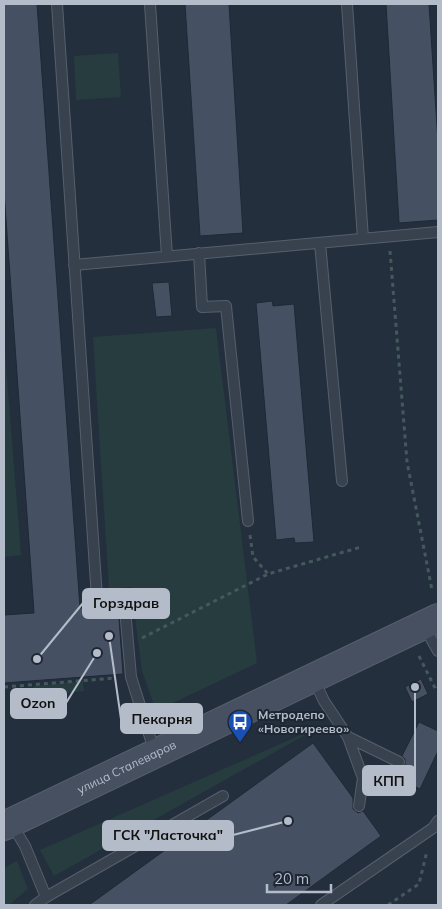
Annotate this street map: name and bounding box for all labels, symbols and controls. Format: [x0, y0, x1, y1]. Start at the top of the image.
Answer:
callout: Горздрав [83, 589, 169, 618]
text: Горздрав [93, 594, 159, 612]
callout: Ozon [11, 689, 66, 718]
text: Ozon [21, 694, 55, 712]
callout: Пекарня [121, 704, 202, 733]
place label: Метродепо «Новогиреево» [258, 707, 349, 736]
bus stop icon: Метродепо «Новогиреево» [227, 709, 253, 743]
text: Пекарня [131, 710, 193, 728]
street label: улица Сталеваров [75, 737, 179, 797]
callout: КПП [363, 766, 415, 795]
text: КПП [373, 772, 405, 790]
callout: ГСК "Ласточка" [103, 821, 233, 850]
text: ГСК "Ласточка" [113, 826, 223, 844]
scale bar [267, 862, 331, 894]
text: 20 m [274, 869, 309, 888]

